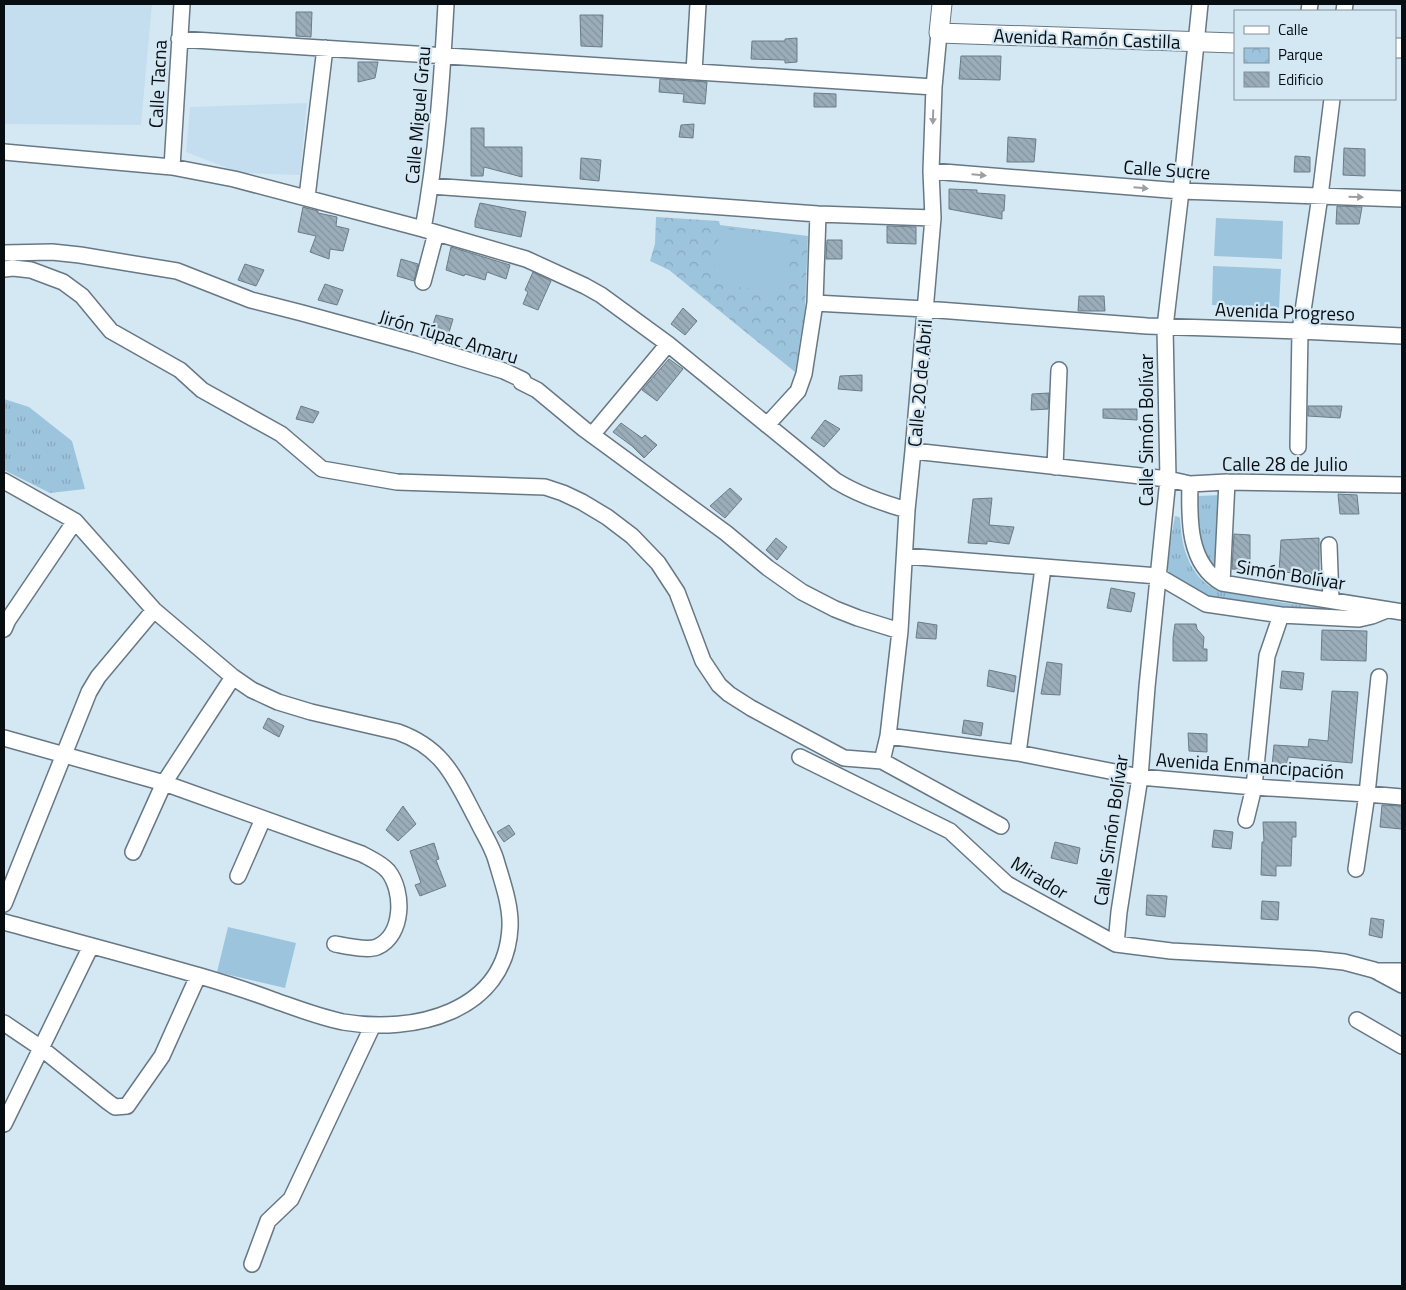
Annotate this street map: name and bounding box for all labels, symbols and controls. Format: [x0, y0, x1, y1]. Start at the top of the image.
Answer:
legend [1234, 10, 1396, 100]
text: Calle [1278, 18, 1308, 41]
street label: Avenida Ramón Castilla [993, 20, 1181, 56]
street label: Calle Tacna [140, 39, 174, 129]
text: Parque [1278, 43, 1323, 66]
street label: Calle Miguel Grau [397, 45, 437, 185]
text: Edificio [1278, 68, 1323, 91]
one-way arrow [928, 109, 936, 125]
street label: Calle Sucre [1123, 151, 1211, 187]
one-way arrow [972, 171, 988, 179]
one-way arrow [1134, 184, 1150, 192]
one-way arrow [1348, 193, 1364, 201]
street label: Avenida Progreso [1215, 294, 1355, 328]
street label: Jirón Túpac Amaru [376, 301, 522, 371]
street label: Calle 20 de Abril [899, 318, 939, 448]
street label: Calle Simón Bolívar [1131, 353, 1160, 506]
street label: Calle 28 de Julio [1222, 449, 1348, 478]
street label: Simón Bolívar [1234, 551, 1348, 597]
street label: Avenida Enmancipación [1155, 744, 1345, 786]
street label: Calle Simón Bolívar [1085, 752, 1135, 908]
street label: Mirador [1006, 848, 1075, 906]

